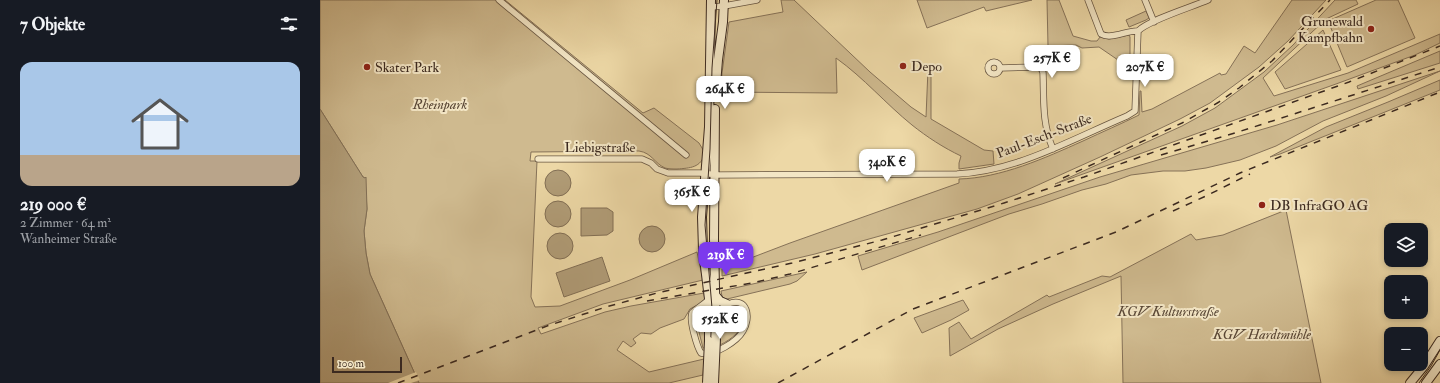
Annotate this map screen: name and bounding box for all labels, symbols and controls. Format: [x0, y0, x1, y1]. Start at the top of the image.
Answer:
icon: filters [278, 13, 300, 35]
place label: Grunewald Kampfbahn [1298, 13, 1363, 47]
text: 7 Objekte [20, 14, 85, 35]
marker: Grunewald Kampfbahn [1366, 24, 1376, 34]
pin: 257K € [1019, 45, 1085, 79]
text: 257K € [1033, 50, 1071, 66]
pin: 207K € [1112, 54, 1178, 88]
place label: Depo [911, 58, 942, 76]
place label: Skater Park [375, 59, 439, 76]
text: 207K € [1126, 59, 1164, 75]
marker: Depo [898, 61, 908, 71]
marker: Skater Park [362, 62, 372, 72]
pin: 264K € [692, 76, 758, 110]
text: 264K € [705, 81, 745, 97]
icon: home [124, 88, 196, 160]
park label: Rheinpark [412, 96, 468, 113]
street label: Paul-Esch-Straße [994, 110, 1094, 162]
street label: Liebigstraße [565, 139, 636, 156]
pin: 340K € [854, 149, 920, 183]
text: 340K € [868, 154, 906, 170]
pin: 365K € [659, 179, 725, 213]
text: 365K € [674, 184, 710, 200]
text: 219 000 € [20, 194, 87, 215]
place label: DB InfraGO AG [1270, 197, 1369, 214]
marker: DB InfraGO AG [1257, 200, 1267, 210]
text: 2 Zimmer · 64 m² [20, 215, 111, 231]
map controls [1384, 223, 1428, 371]
button: layers [1384, 223, 1428, 267]
text: Wanheimer Straße [20, 231, 117, 247]
pin: 219K € [693, 242, 759, 276]
text: 219K € [707, 247, 745, 263]
button: + [1384, 275, 1428, 319]
park label: KGV Kulturstraße [1116, 303, 1219, 320]
pin: 552K € [687, 306, 753, 340]
text: 552K € [701, 311, 739, 327]
park label: KGV Hardtmühle [1212, 326, 1311, 343]
button: − [1384, 327, 1428, 371]
scale bar [332, 355, 402, 374]
text: 100 m [338, 357, 364, 370]

